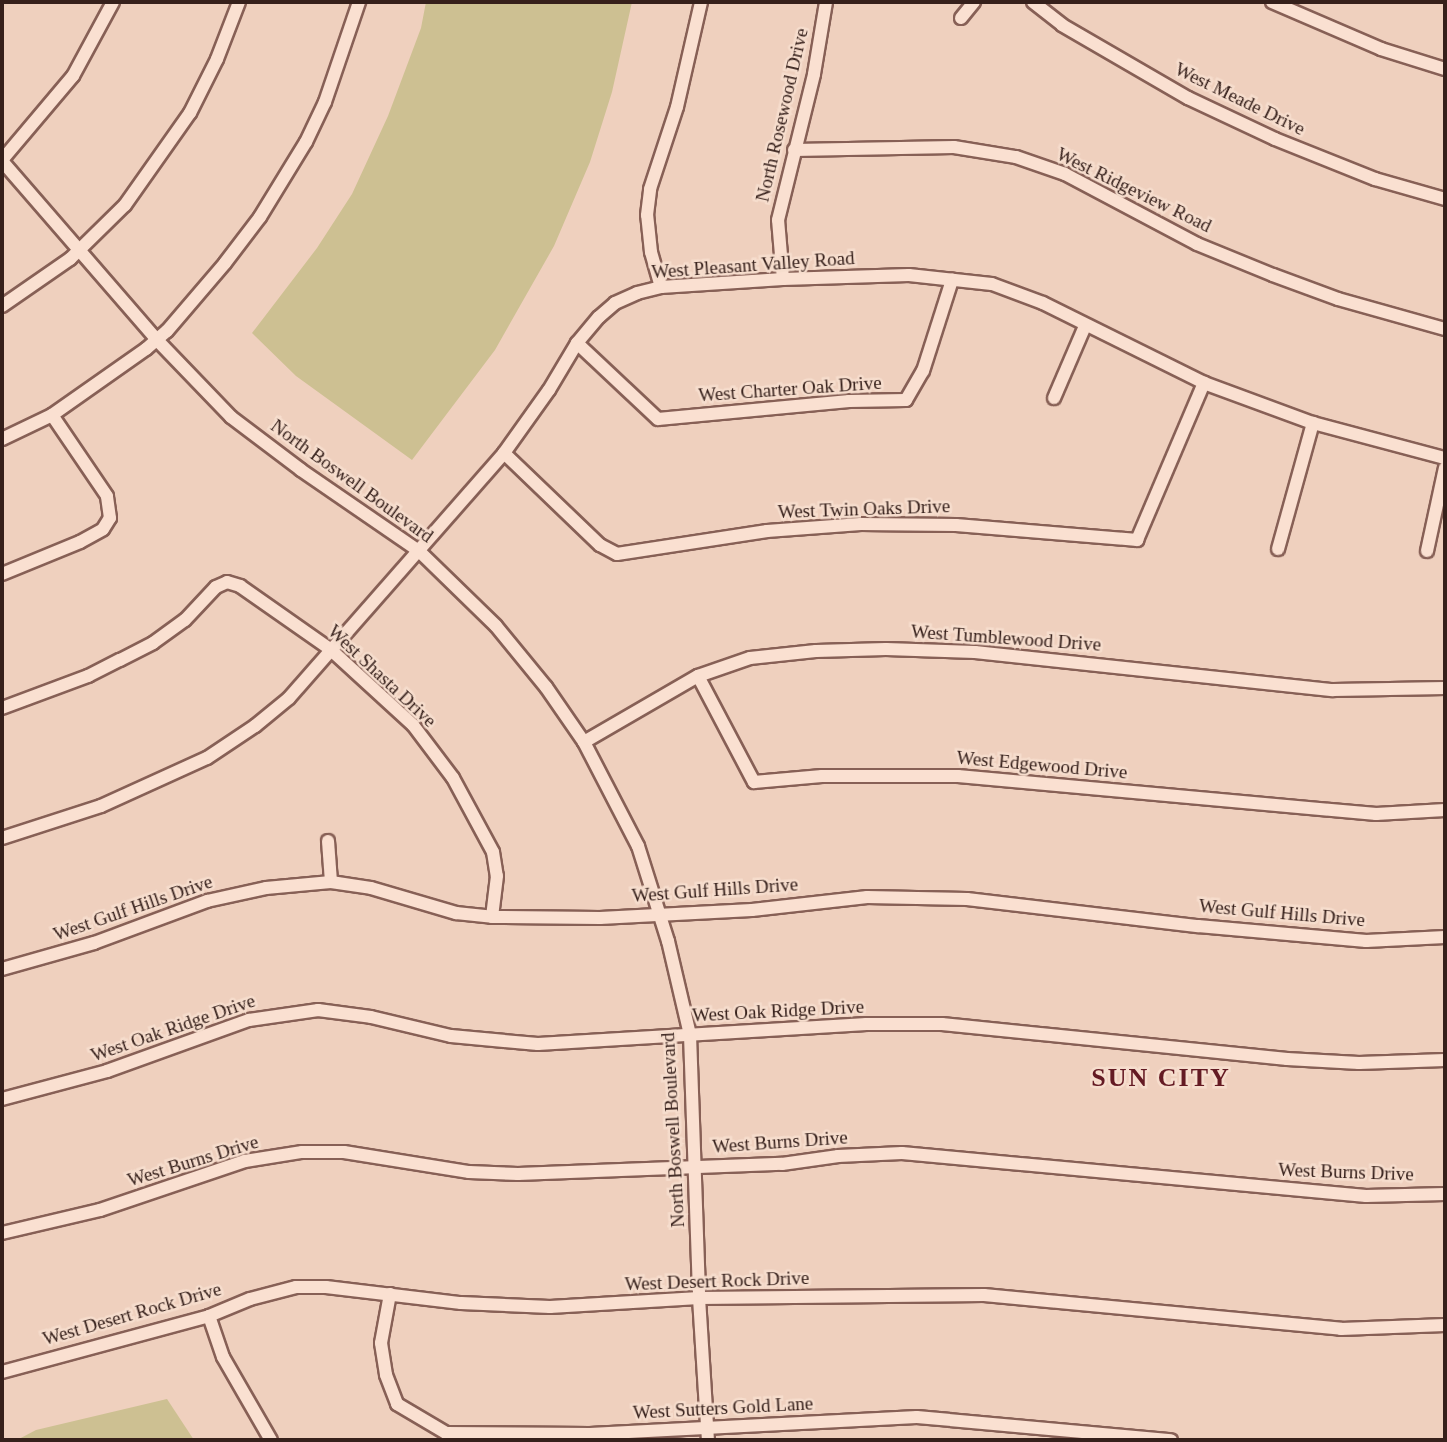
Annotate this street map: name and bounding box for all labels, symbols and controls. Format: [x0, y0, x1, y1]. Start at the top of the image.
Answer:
street label: North Rosewood Drive [751, 26, 813, 204]
street label: West Meade Drive [1171, 58, 1309, 140]
street label: West Ridgeview Road [1053, 143, 1215, 237]
street label: West Pleasant Valley Road [651, 247, 855, 283]
street label: West Charter Oak Drive [698, 371, 882, 407]
street label: North Boswell Boulevard [266, 414, 438, 548]
street label: West Twin Oaks Drive [777, 495, 951, 523]
street label: West Shasta Drive [323, 620, 441, 732]
street label: West Tumblewood Drive [910, 620, 1102, 656]
street label: West Edgewood Drive [956, 746, 1128, 784]
street label: West Gulf Hills Drive [50, 870, 216, 946]
street label: West Gulf Hills Drive [631, 873, 799, 907]
street label: West Gulf Hills Drive [1198, 894, 1366, 932]
street label: West Oak Ridge Drive [88, 989, 258, 1067]
street label: West Oak Ridge Drive [691, 995, 865, 1027]
street label: North Boswell Boulevard [657, 1032, 689, 1228]
district label: SUN CITY [1092, 1062, 1230, 1094]
street label: West Burns Drive [712, 1126, 848, 1158]
street label: West Burns Drive [125, 1130, 261, 1192]
street label: West Burns Drive [1278, 1158, 1414, 1186]
street label: West Desert Rock Drive [624, 1266, 810, 1296]
street label: West Desert Rock Drive [40, 1278, 224, 1350]
street label: West Sutters Gold Lane [632, 1392, 814, 1424]

